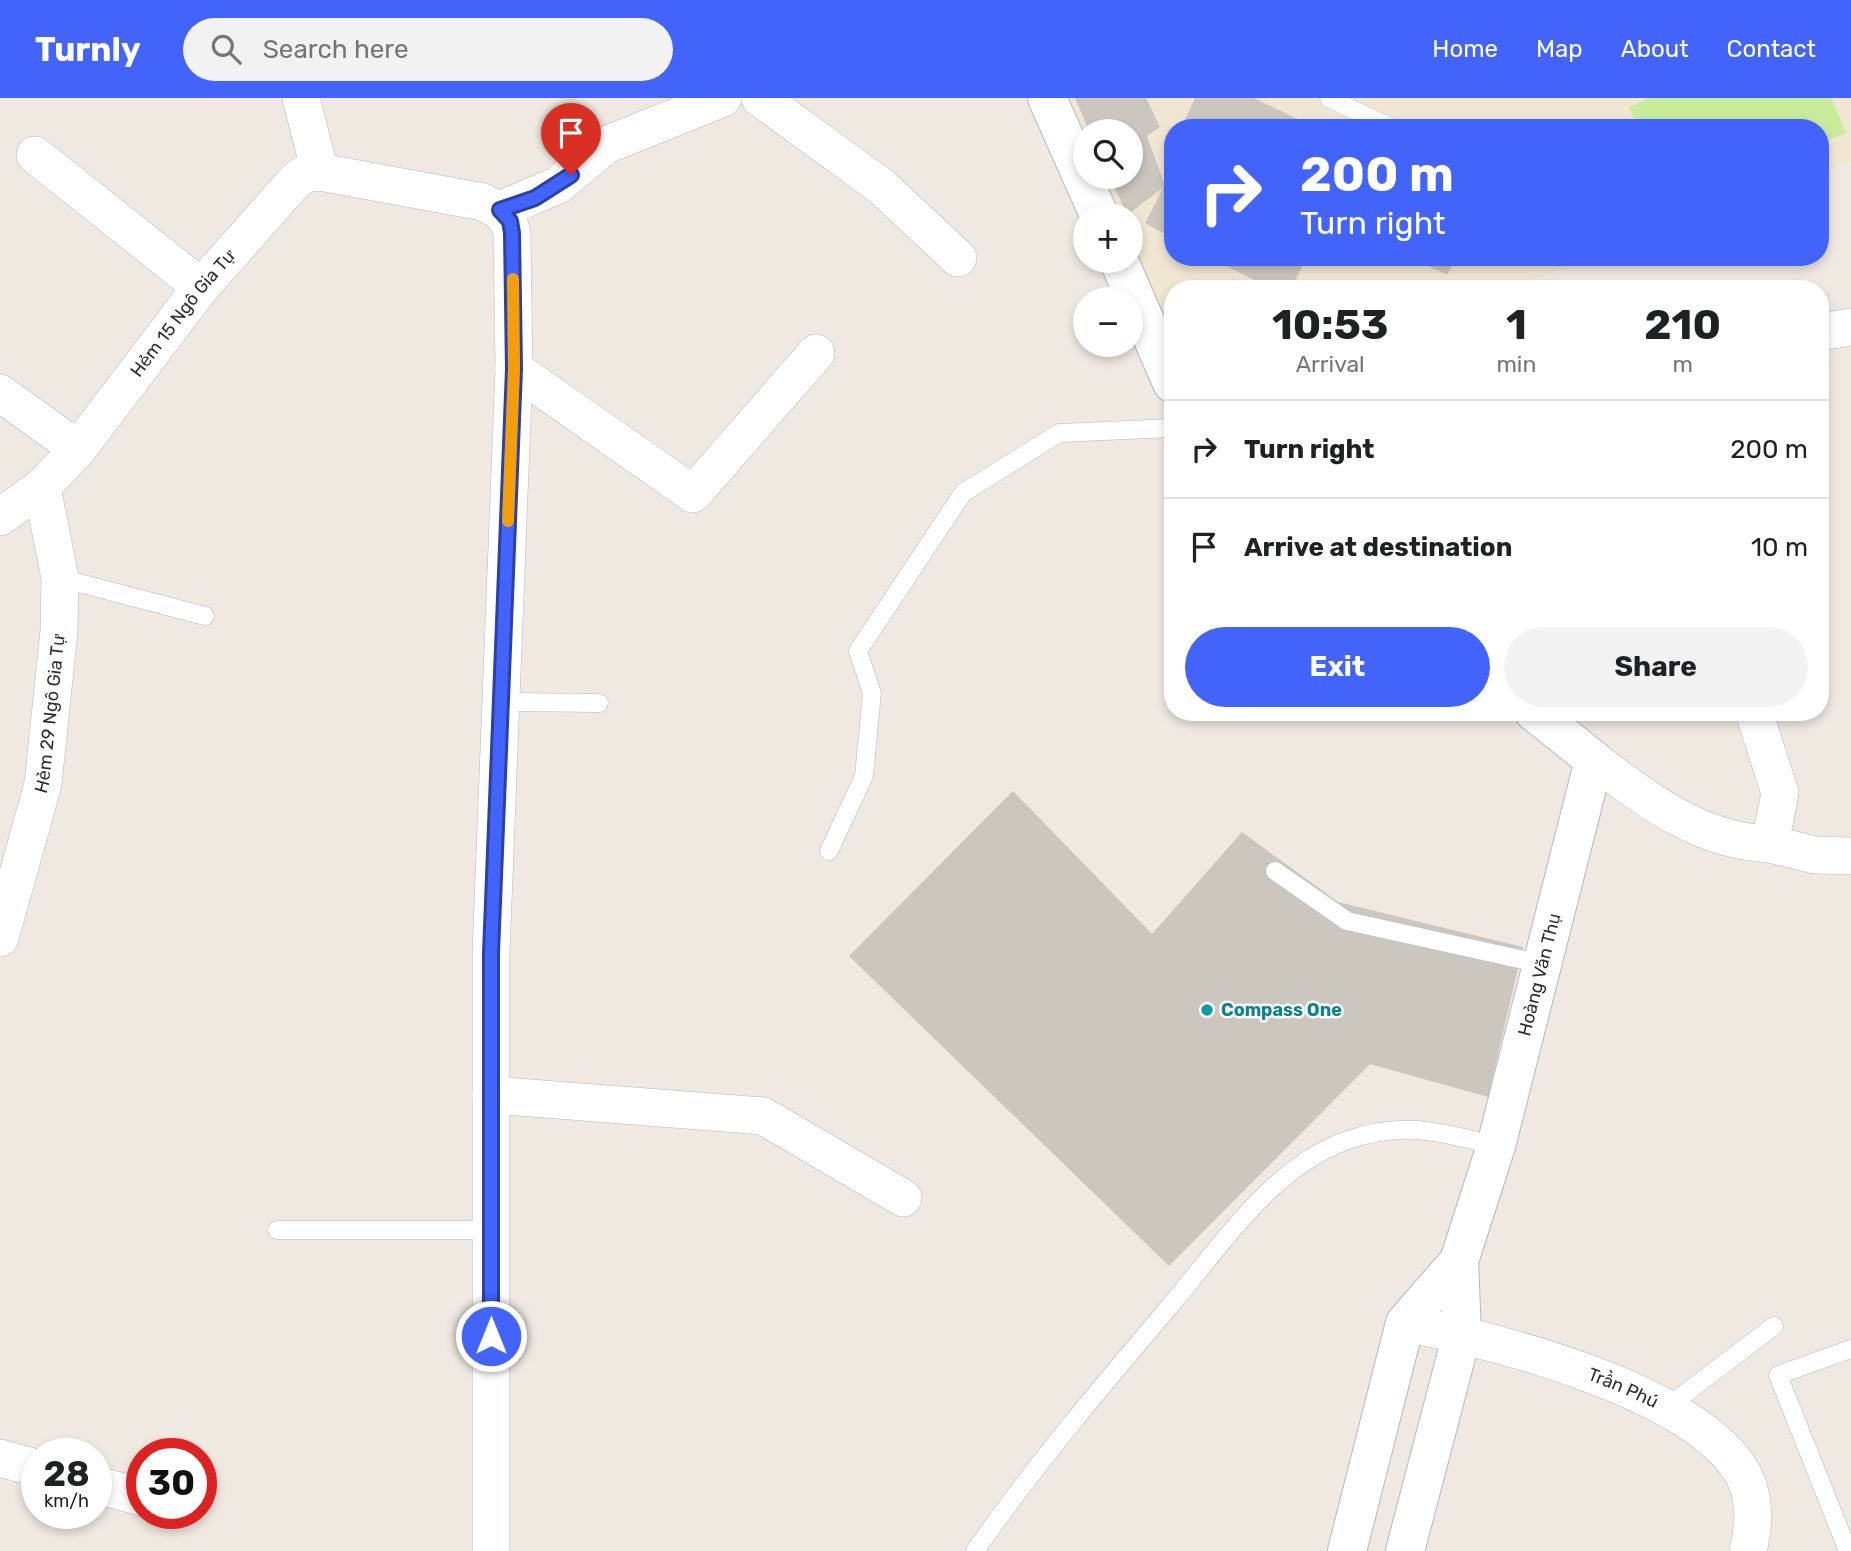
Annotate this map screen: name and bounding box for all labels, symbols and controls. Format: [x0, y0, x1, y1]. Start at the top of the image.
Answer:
search box [183, 18, 673, 81]
text: Turnly [35, 30, 141, 69]
icon: search [207, 30, 245, 68]
text: Search here [263, 34, 409, 65]
text: Home [1432, 35, 1498, 63]
text: Map [1536, 35, 1583, 63]
text: About [1621, 35, 1689, 63]
text: Contact [1727, 35, 1816, 63]
pin [541, 103, 601, 175]
icon: arrive [552, 114, 590, 152]
map controls [1073, 119, 1143, 357]
button: search [1073, 119, 1143, 189]
text: 200 m [1300, 145, 1454, 203]
icon: right [1185, 147, 1276, 238]
button: + [1073, 203, 1143, 273]
text: Turn right [1300, 204, 1445, 242]
street label: Hẻm 15 Ngô Gia Tự [126, 244, 241, 381]
button: − [1073, 287, 1143, 357]
text: 10:53 [1272, 300, 1388, 350]
text: 1 [1506, 300, 1527, 350]
text: 210 [1644, 300, 1721, 350]
text: Arrival [1296, 350, 1365, 378]
text: min [1496, 350, 1536, 378]
text: m [1672, 350, 1693, 378]
icon: right [1185, 430, 1223, 468]
text: Turn right [1244, 434, 1374, 465]
text: 200 m [1730, 434, 1808, 465]
icon: arrive [1185, 528, 1223, 566]
text: Arrive at destination [1244, 532, 1512, 563]
text: 10 m [1751, 532, 1808, 563]
button: Exit [1185, 627, 1490, 707]
button: Share [1504, 627, 1808, 707]
street label: Hẻm 29 Ngô Gia Tự [30, 633, 70, 796]
street label: Hoàng Văn Thụ [1513, 911, 1566, 1038]
place label: Compass One [1221, 999, 1342, 1021]
marker: Compass One [1199, 1002, 1215, 1018]
position arrow [454, 1299, 528, 1373]
street label: Trần Phú [1585, 1363, 1662, 1413]
speed limit sign: 30 [126, 1438, 217, 1529]
text: 28 [43, 1453, 90, 1495]
text: km/h [44, 1490, 89, 1512]

